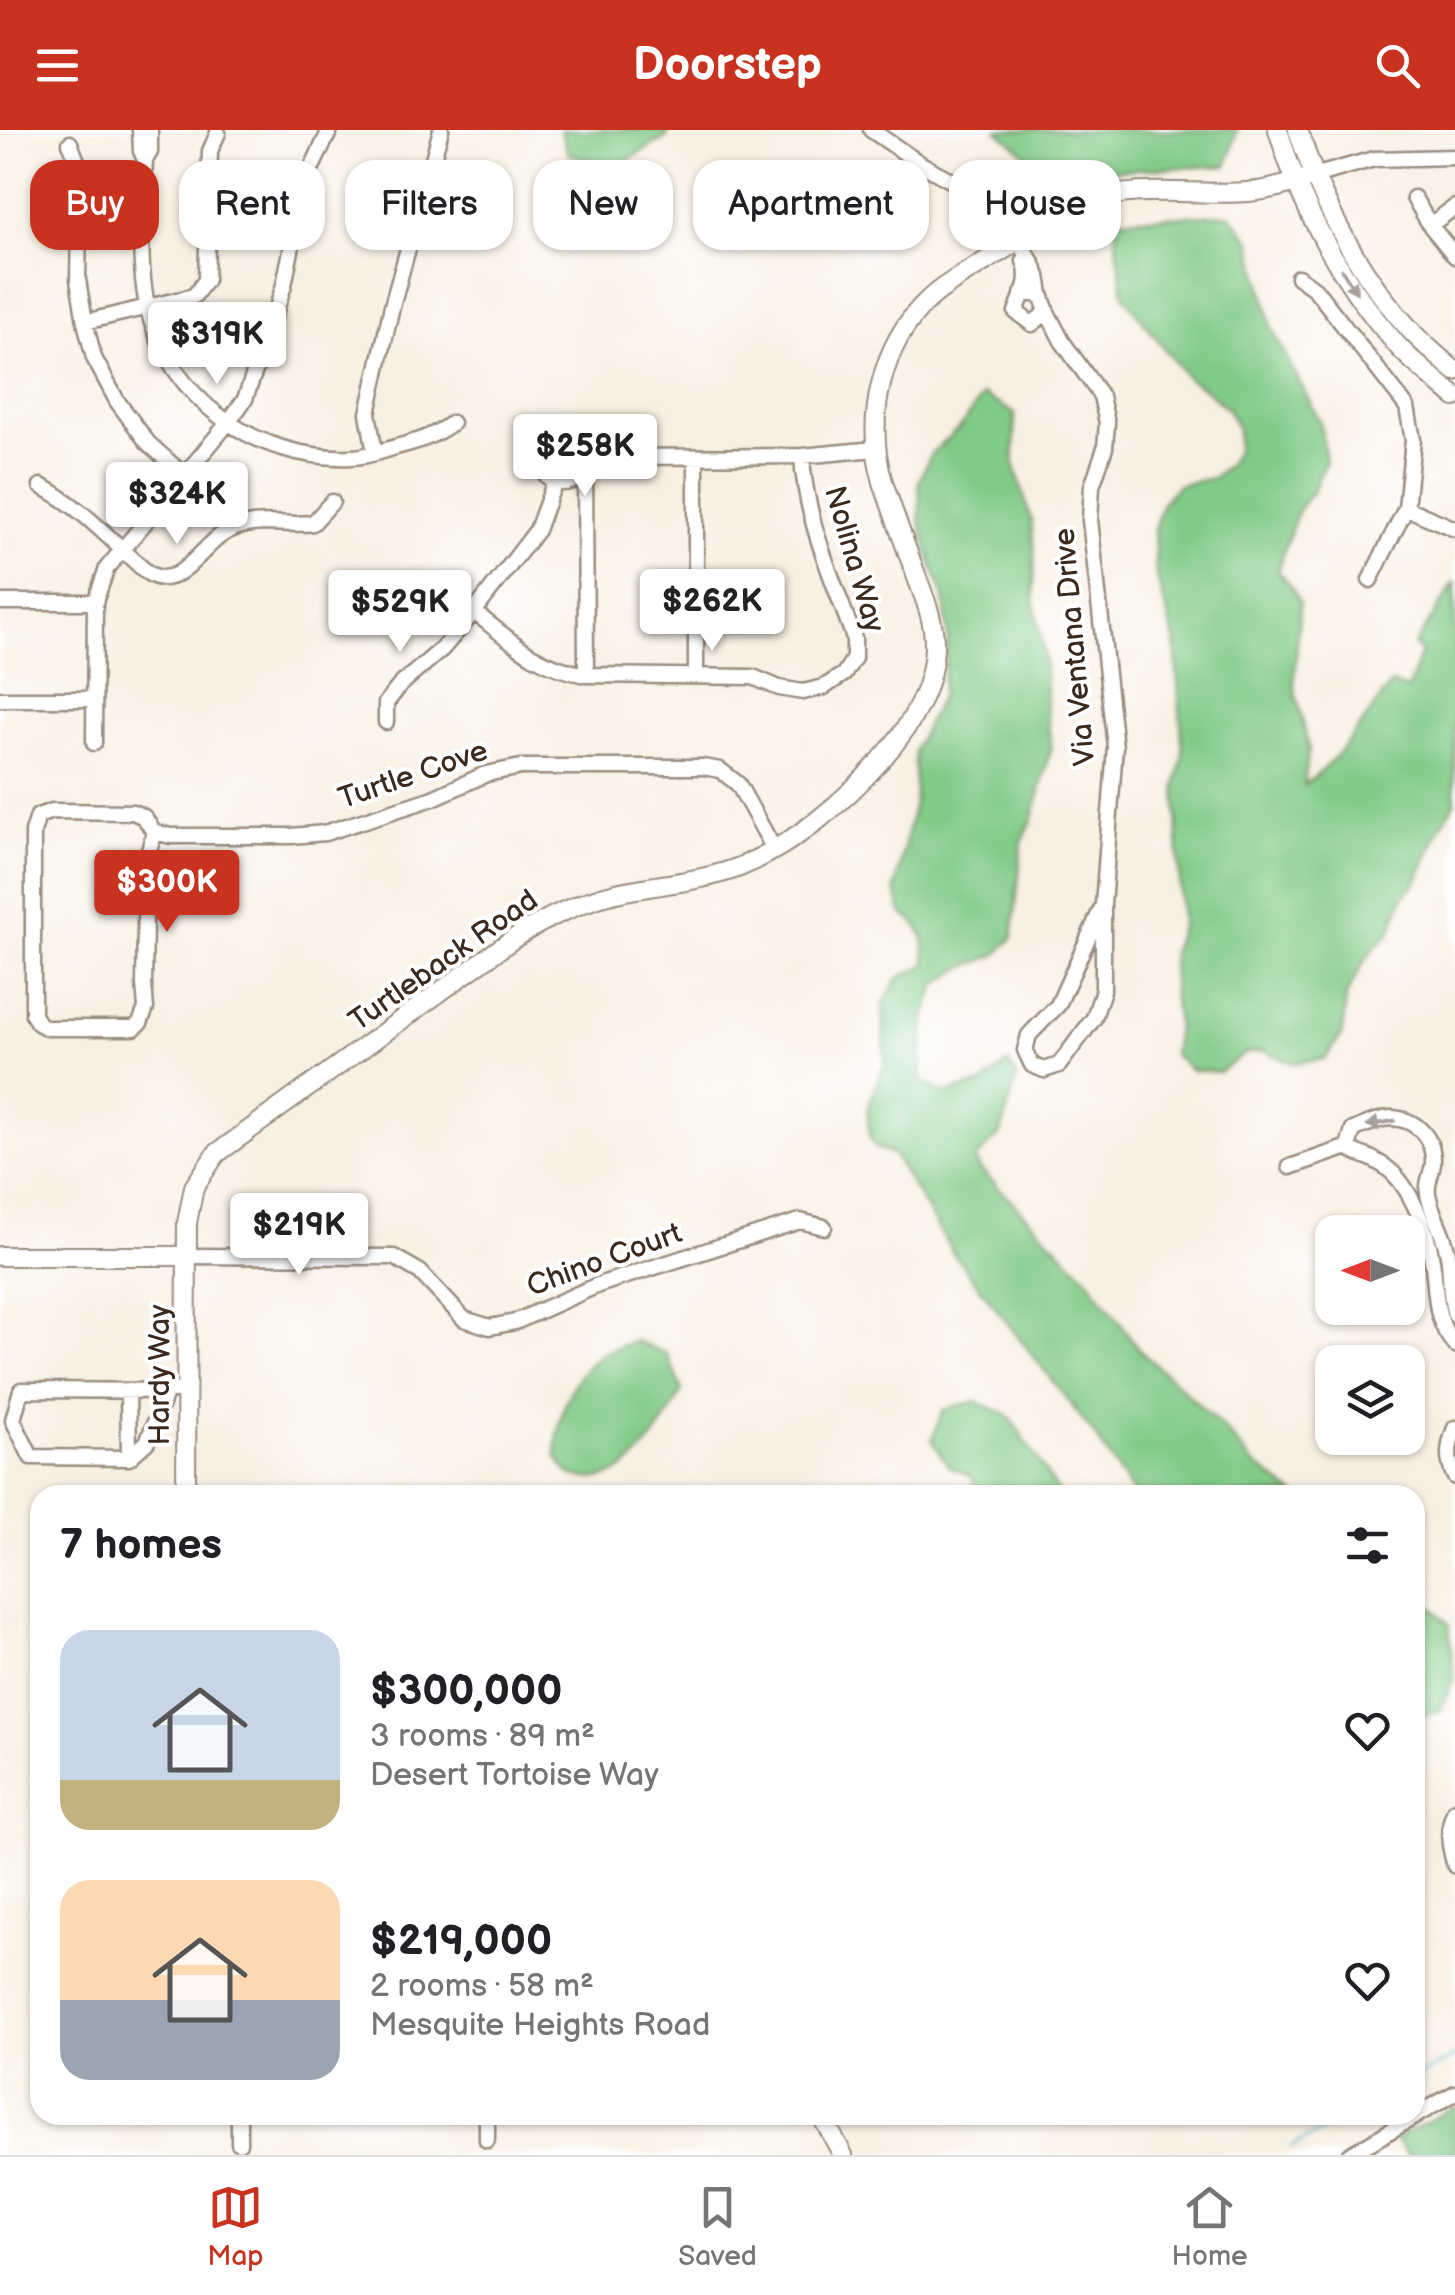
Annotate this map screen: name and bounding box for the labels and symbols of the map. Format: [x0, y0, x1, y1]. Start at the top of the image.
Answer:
one-way arrow [1339, 267, 1358, 295]
pin: $319K [147, 302, 287, 387]
pin: $258K [515, 414, 655, 499]
pin: $324K [107, 462, 247, 547]
street label: Nolina Way [816, 482, 892, 637]
street label: Via Ventana Drive [1047, 527, 1103, 767]
pin: $262K [642, 569, 782, 654]
pin: $529K [330, 570, 470, 655]
street label: Turtle Cove [334, 733, 493, 817]
pin: $300K [97, 850, 237, 935]
street label: Turtleback Road [342, 882, 545, 1039]
one-way arrow [1364, 1115, 1396, 1131]
pin: $219K [229, 1193, 369, 1278]
street label: Chino Court [522, 1215, 687, 1305]
north arrow [1315, 1215, 1425, 1325]
street label: Hardy Way [142, 1304, 178, 1446]

